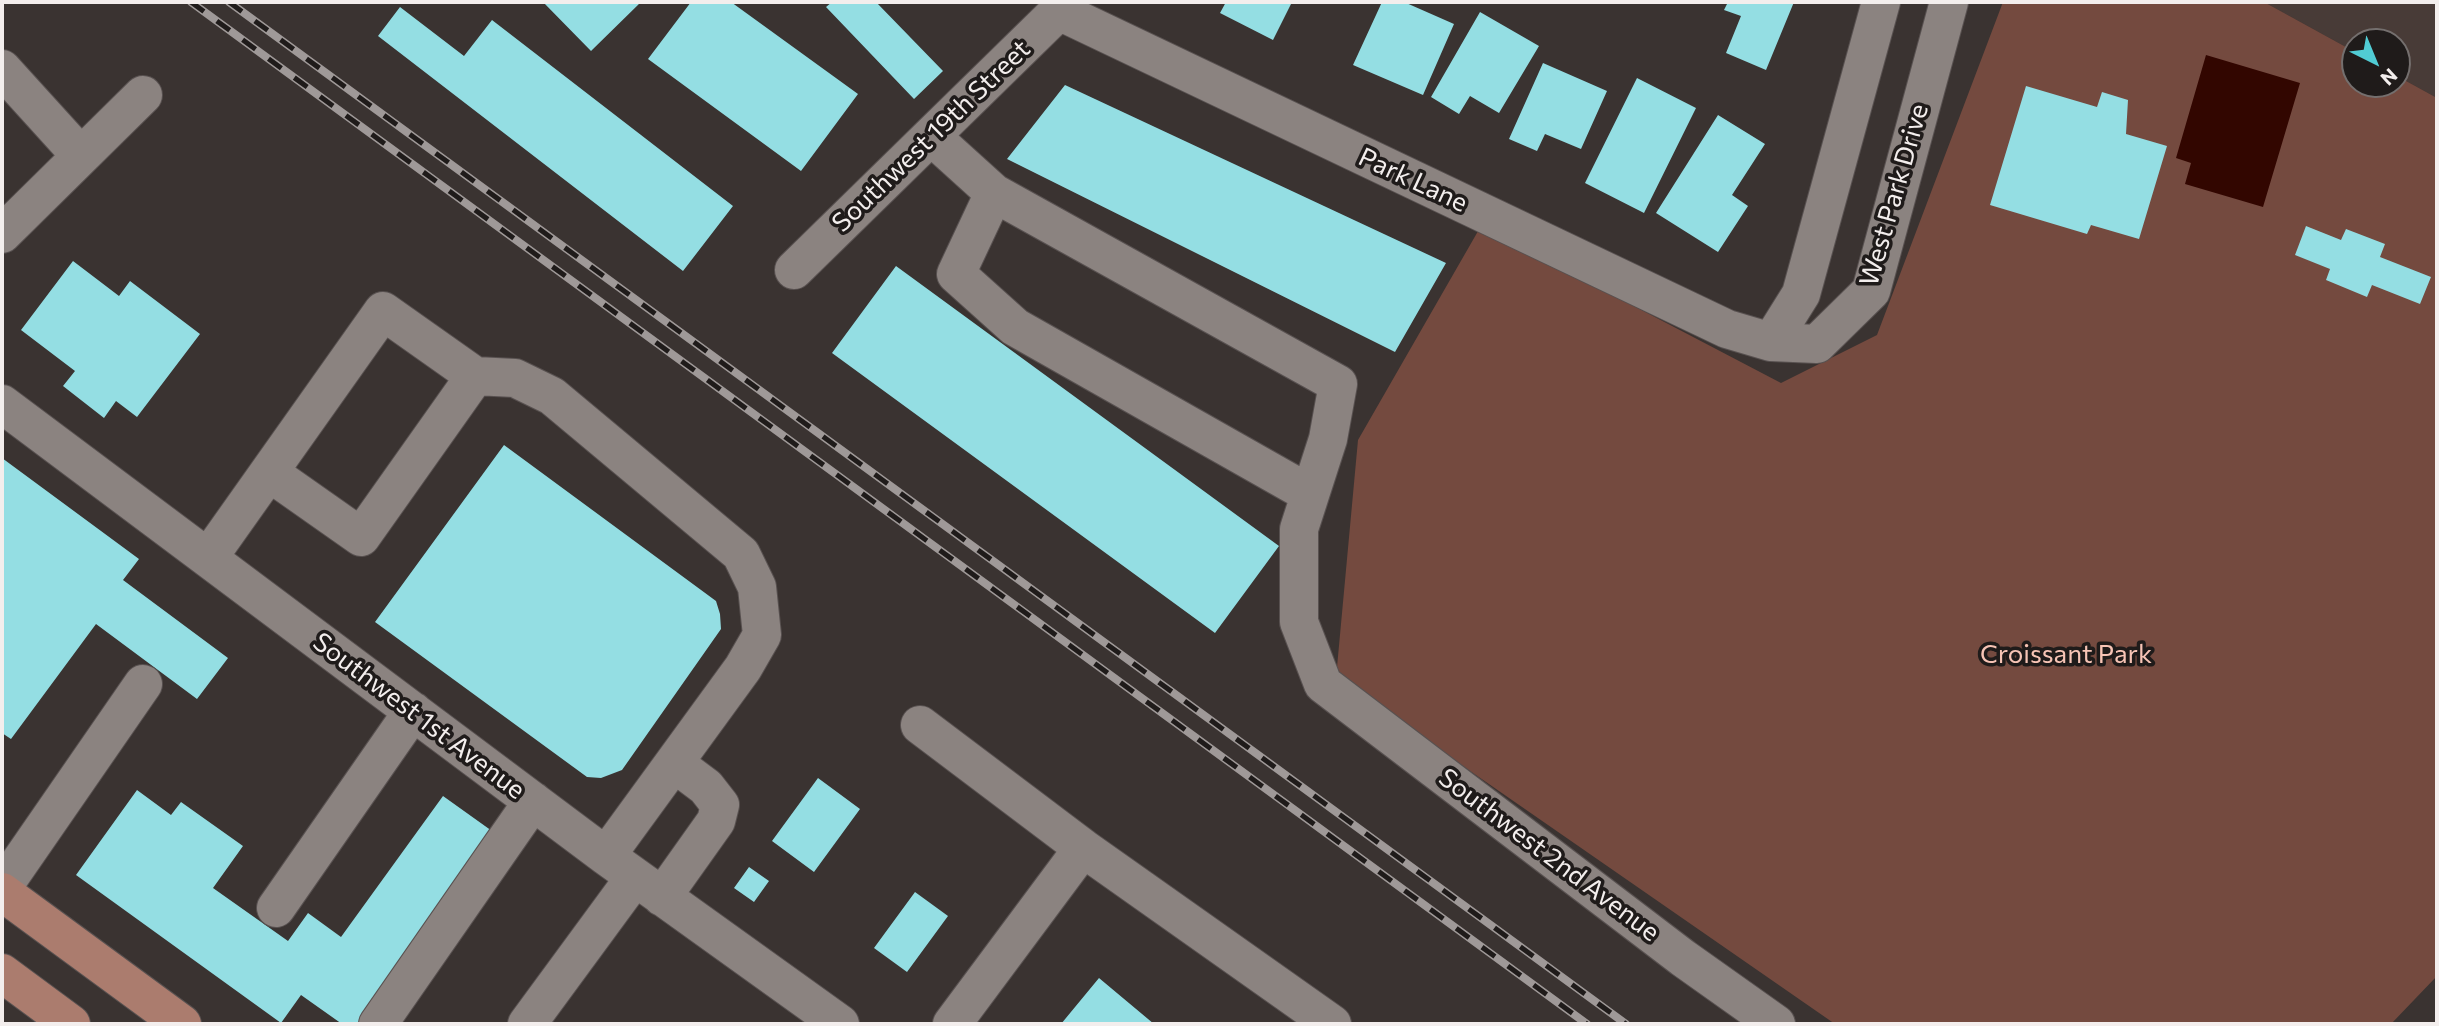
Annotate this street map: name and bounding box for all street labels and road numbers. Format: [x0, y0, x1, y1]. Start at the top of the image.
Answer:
street label: Southwest 19th Street [826, 33, 1036, 239]
street label: West Park Drive [1853, 100, 1935, 290]
street label: Park Lane [1354, 141, 1472, 219]
street label: Southwest 1st Avenue [307, 626, 531, 806]
street label: Southwest 2nd Avenue [1433, 762, 1665, 948]

